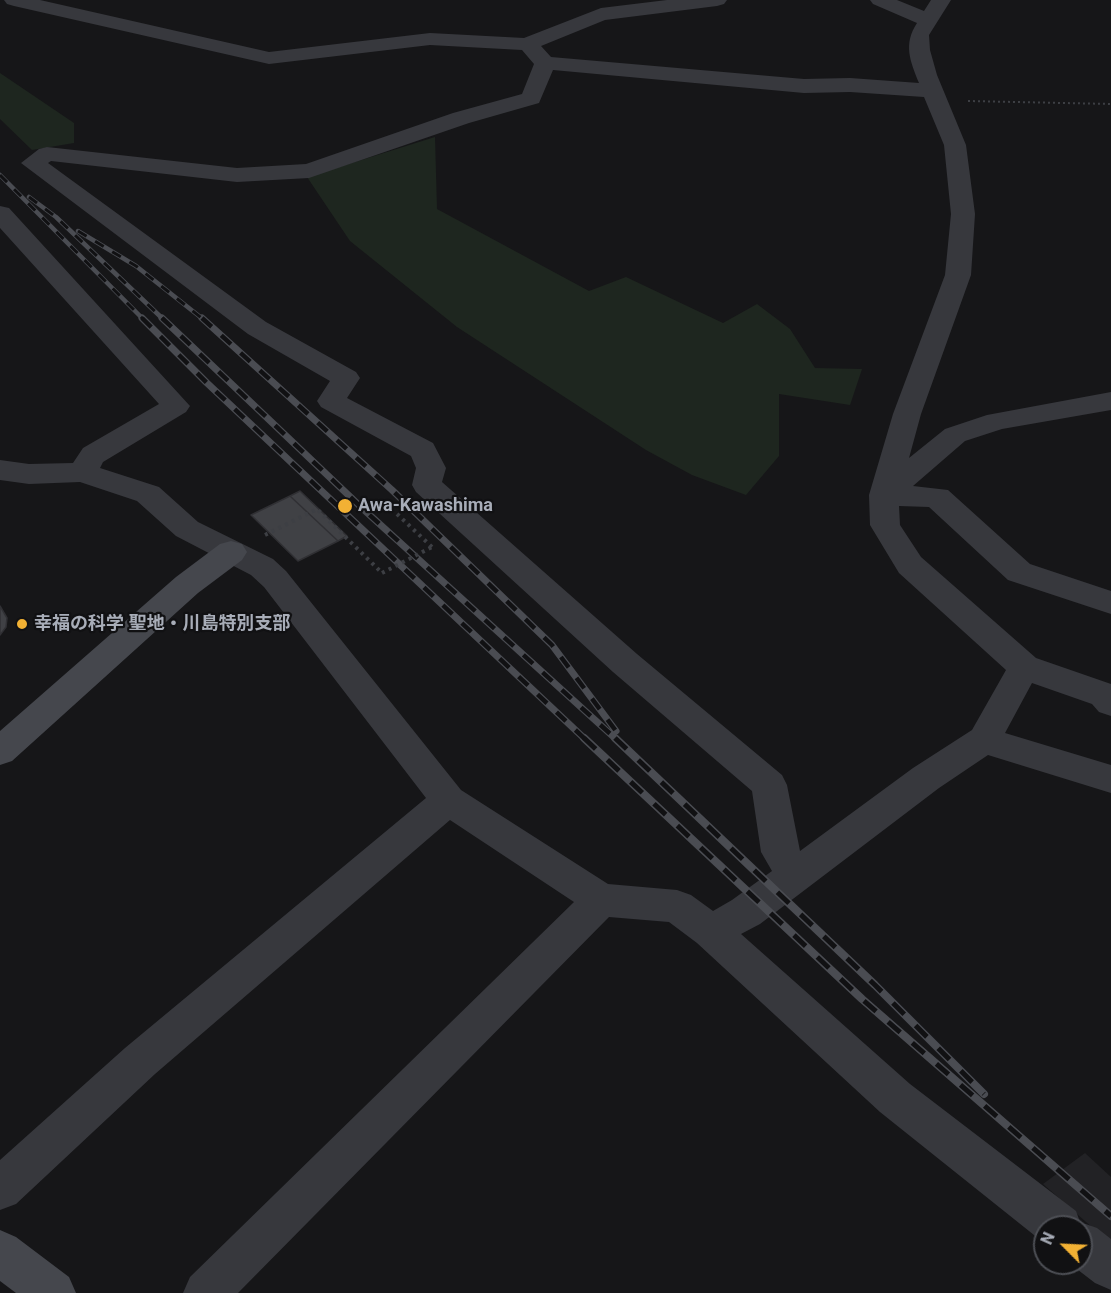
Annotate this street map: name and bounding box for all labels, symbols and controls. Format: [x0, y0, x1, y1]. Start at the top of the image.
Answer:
place label: Awa-Kawashima [358, 495, 493, 517]
marker: Awa-Kawashima [336, 497, 354, 515]
place label: 幸福の科学 聖地・川島特別支部 [34, 613, 290, 635]
marker: 幸福の科学 聖地・川島特別支部 [15, 617, 29, 631]
north arrow [1033, 1215, 1093, 1275]
text: N [1037, 1229, 1059, 1247]

